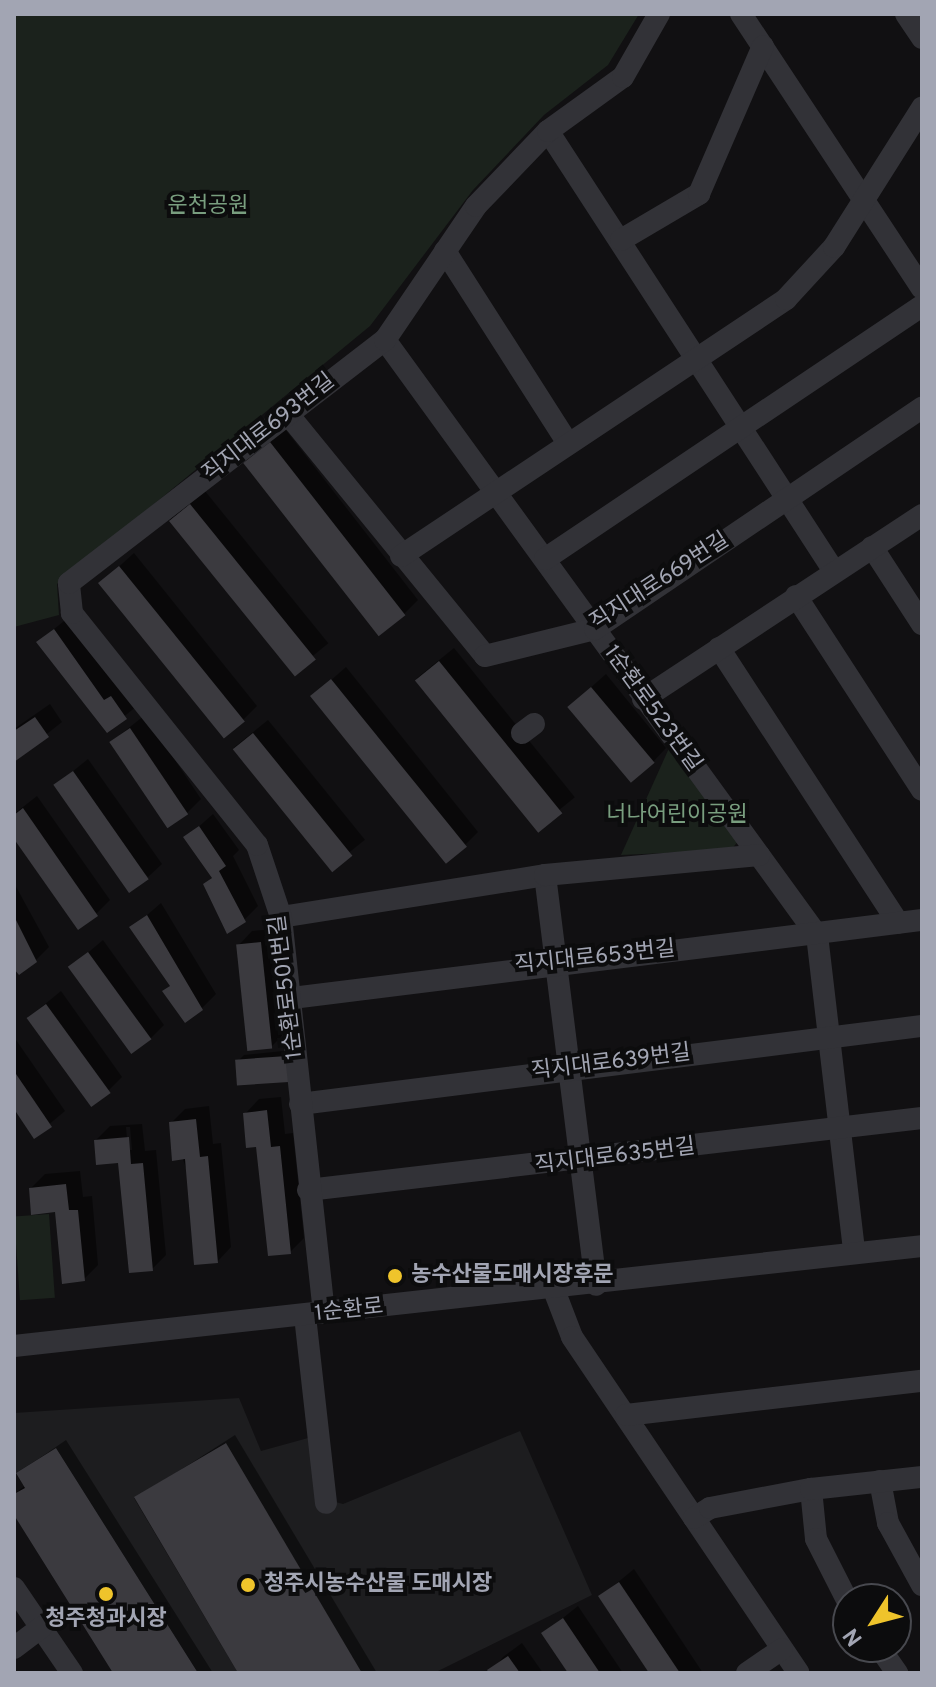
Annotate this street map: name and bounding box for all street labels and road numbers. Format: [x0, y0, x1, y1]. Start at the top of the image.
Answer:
street label: 직지대로693번길 [198, 368, 340, 488]
street label: 직지대로669번길 [586, 527, 734, 637]
street label: 1순환로523번길 [597, 641, 707, 777]
street label: 1순환로501번길 [265, 913, 309, 1061]
street label: 직지대로653번길 [513, 936, 677, 980]
street label: 직지대로639번길 [530, 1040, 692, 1086]
street label: 직지대로635번길 [533, 1134, 697, 1180]
street label: 1순환로 [313, 1294, 385, 1328]

